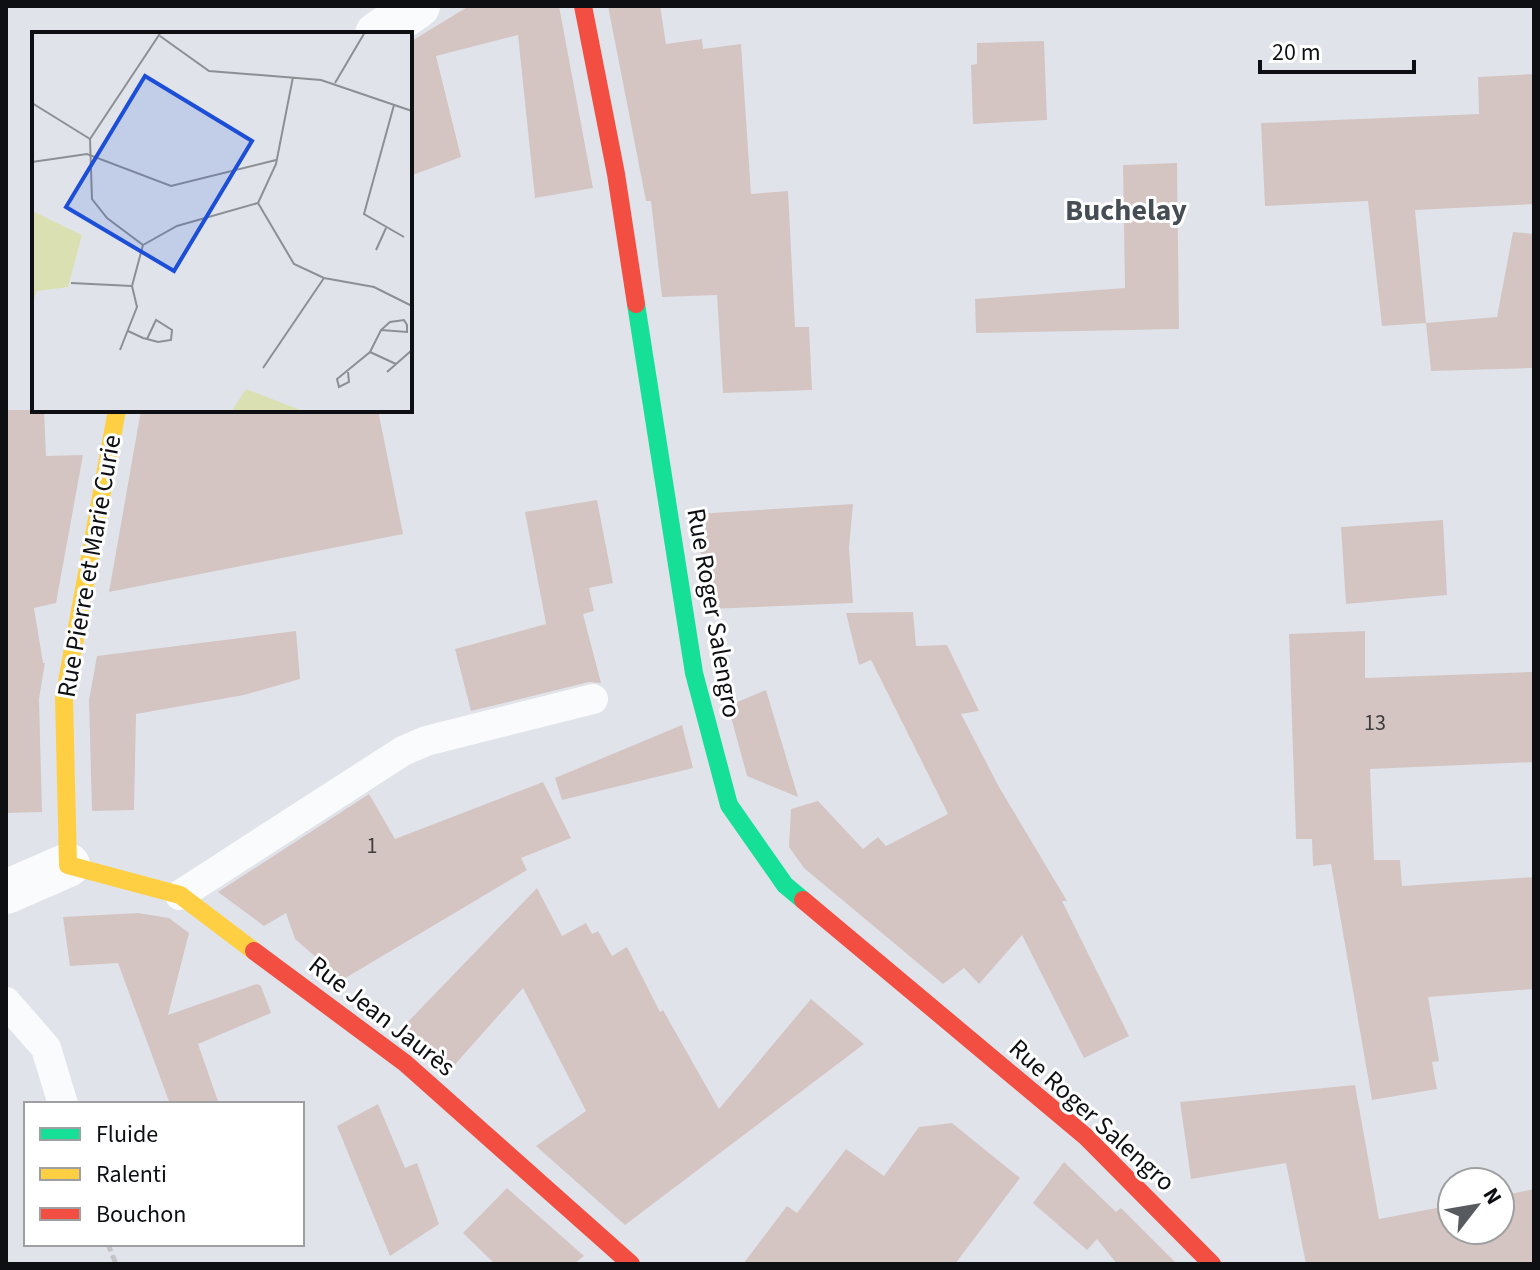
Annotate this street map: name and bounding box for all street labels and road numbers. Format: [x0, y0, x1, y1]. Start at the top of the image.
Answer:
street label: Rue Pierre et Marie Curie [48, 432, 130, 700]
street label: Rue Roger Salengro [677, 505, 751, 721]
street label: Rue Jean Jaurès [301, 947, 463, 1085]
street label: Rue Roger Salengro [1001, 1030, 1183, 1200]

